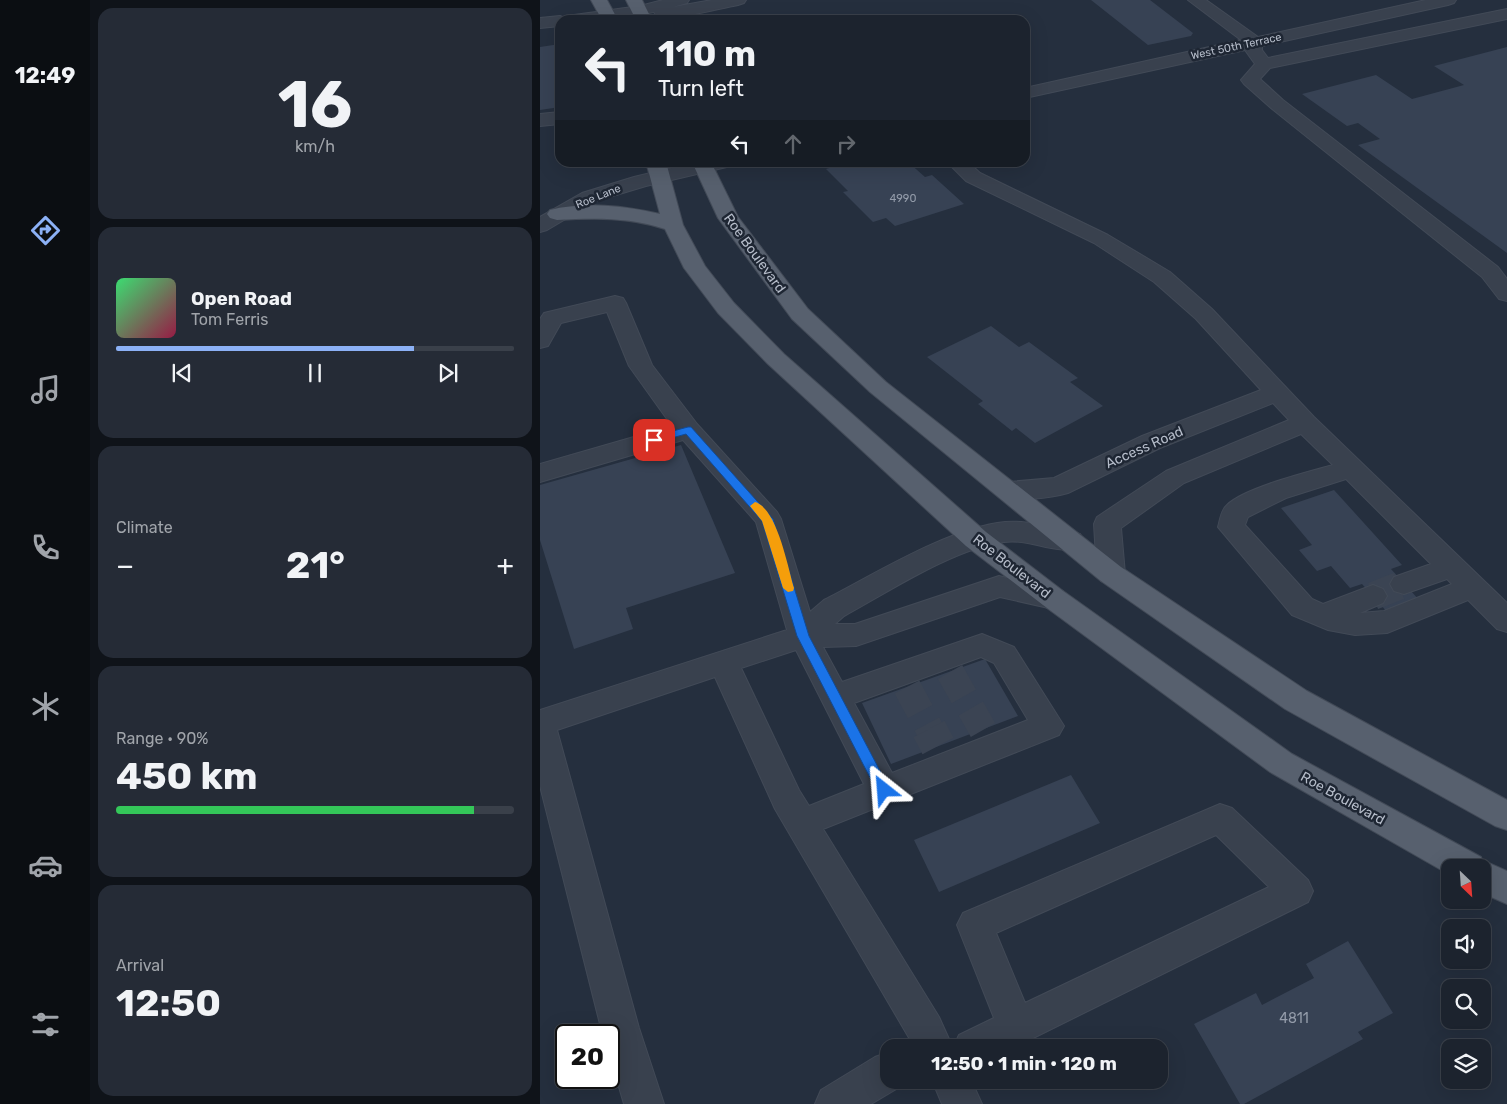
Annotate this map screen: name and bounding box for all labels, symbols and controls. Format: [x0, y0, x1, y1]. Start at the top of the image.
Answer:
street label: West 50th Terrace [1190, 31, 1283, 62]
text: 110 m [658, 33, 756, 75]
icon: left [575, 35, 640, 100]
text: 12:49 [15, 62, 75, 89]
text: 16 [278, 66, 352, 143]
text: Turn left [658, 75, 744, 102]
icon: left [726, 130, 754, 158]
icon: ahead [779, 130, 807, 158]
icon: right [832, 130, 860, 158]
text: km/h [295, 137, 335, 156]
street label: Roe Lane [574, 182, 623, 211]
house number: 4990 [890, 192, 916, 205]
street label: Roe Boulevard [720, 210, 789, 296]
icon: directions [28, 213, 63, 248]
text: Open Road [191, 287, 292, 310]
text: Tom Ferris [191, 310, 268, 329]
icon: previous [168, 359, 196, 387]
icon: pause [301, 359, 329, 387]
icon: next [434, 359, 462, 387]
icon: music [28, 372, 63, 407]
pin [633, 419, 675, 461]
street label: Access Road [1103, 423, 1186, 472]
icon: arrive [640, 426, 668, 454]
text: Climate [116, 518, 173, 537]
icon: phone [28, 530, 63, 565]
street label: Roe Boulevard [969, 531, 1054, 602]
text: 21° [286, 542, 345, 588]
text: − [116, 549, 134, 582]
text: + [497, 549, 514, 582]
icon: climate [28, 689, 63, 724]
text: Range · 90% [116, 729, 208, 748]
text: 450 km [116, 753, 257, 799]
position arrow [857, 763, 909, 815]
street label: Roe Boulevard [1298, 768, 1388, 829]
icon: car [28, 848, 63, 883]
north arrow [1441, 859, 1491, 909]
map controls [1441, 859, 1491, 1089]
button: sound [1441, 919, 1491, 969]
text: Arrival [116, 956, 164, 975]
button: search [1441, 979, 1491, 1029]
text: 12:50 [116, 980, 221, 1026]
icon: filters [28, 1007, 63, 1042]
house number: 4811 [1279, 1010, 1309, 1027]
speed limit sign: 20 [555, 1024, 620, 1089]
button: layers [1441, 1039, 1491, 1089]
text: 12:50 · 1 min · 120 m [931, 1052, 1117, 1075]

